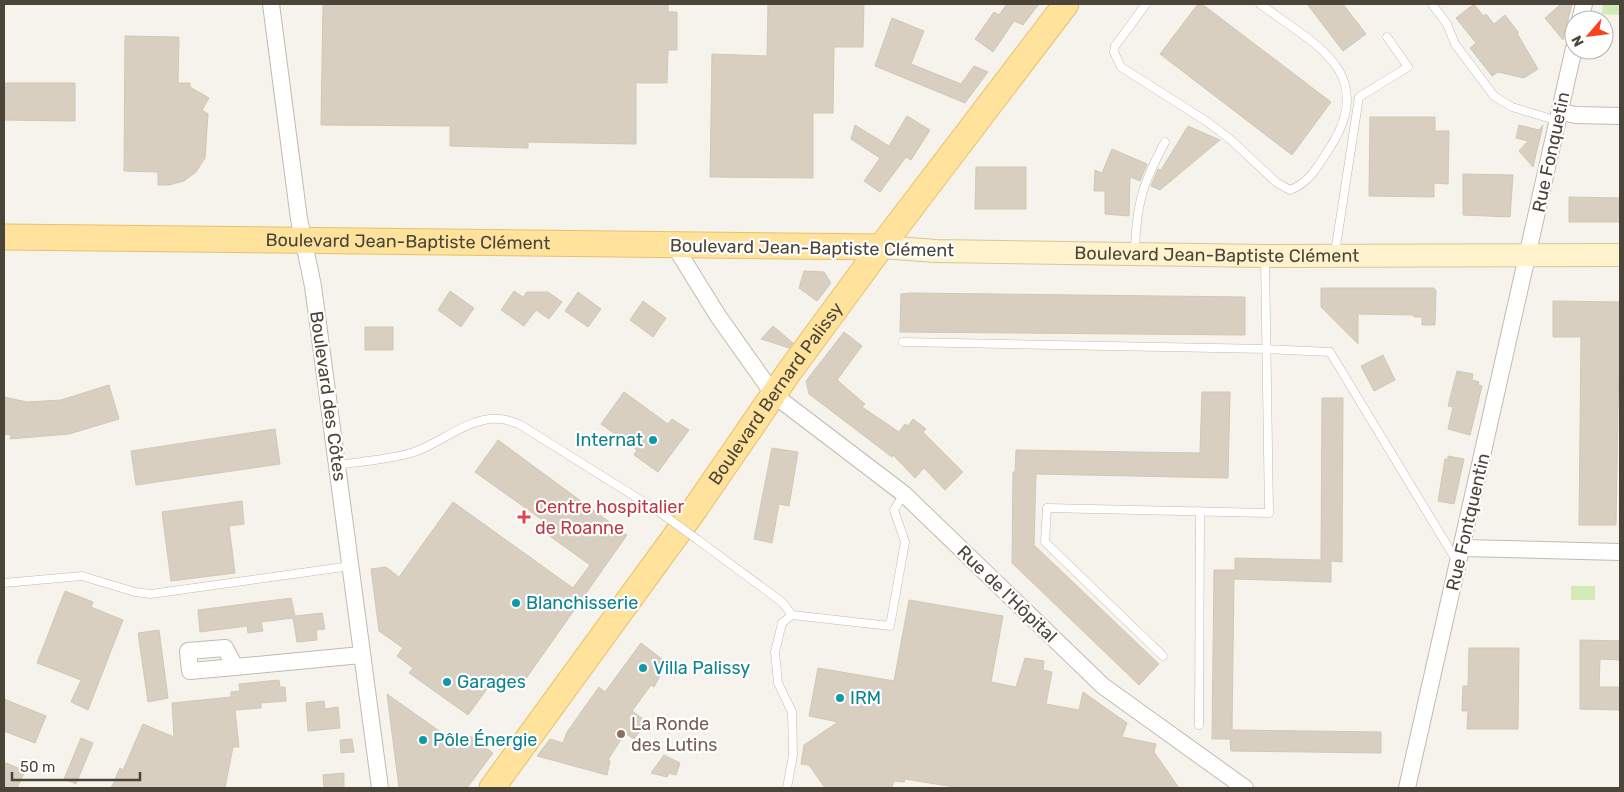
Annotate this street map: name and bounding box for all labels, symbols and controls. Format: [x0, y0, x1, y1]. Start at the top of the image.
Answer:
north arrow [1564, 10, 1614, 60]
text: N [1568, 32, 1588, 49]
street label: Rue Fonquetin [1527, 90, 1575, 214]
street label: Boulevard Jean-Baptiste Clément [265, 229, 551, 254]
street label: Boulevard Jean-Baptiste Clément [670, 235, 954, 261]
street label: Boulevard Jean-Baptiste Clément [1074, 242, 1359, 267]
street label: Boulevard Bernard Palissy [704, 298, 848, 489]
street label: Boulevard des Côtes [305, 310, 351, 482]
place label: Internat [576, 429, 643, 451]
marker: Internat [647, 434, 659, 446]
street label: Rue Fontquentin [1442, 451, 1494, 593]
place label: Centre hospitalier de Roanne [535, 496, 684, 539]
marker: Centre hospitalier de Roanne [517, 510, 531, 524]
street label: Rue de l'Hôpital [953, 541, 1061, 647]
place label: Blanchisserie [526, 592, 638, 614]
marker: Blanchisserie [510, 597, 522, 609]
place label: Villa Palissy [653, 657, 750, 679]
marker: Villa Palissy [637, 662, 649, 674]
place label: Garages [457, 671, 526, 693]
marker: Garages [441, 676, 453, 688]
place label: IRM [850, 687, 881, 709]
marker: IRM [834, 692, 846, 704]
place label: La Ronde des Lutins [631, 713, 718, 756]
marker: La Ronde des Lutins [615, 728, 627, 740]
place label: Pôle Énergie [433, 729, 537, 751]
marker: Pôle Énergie [417, 734, 429, 746]
scale bar [12, 750, 140, 782]
text: 50 m [20, 758, 55, 776]

